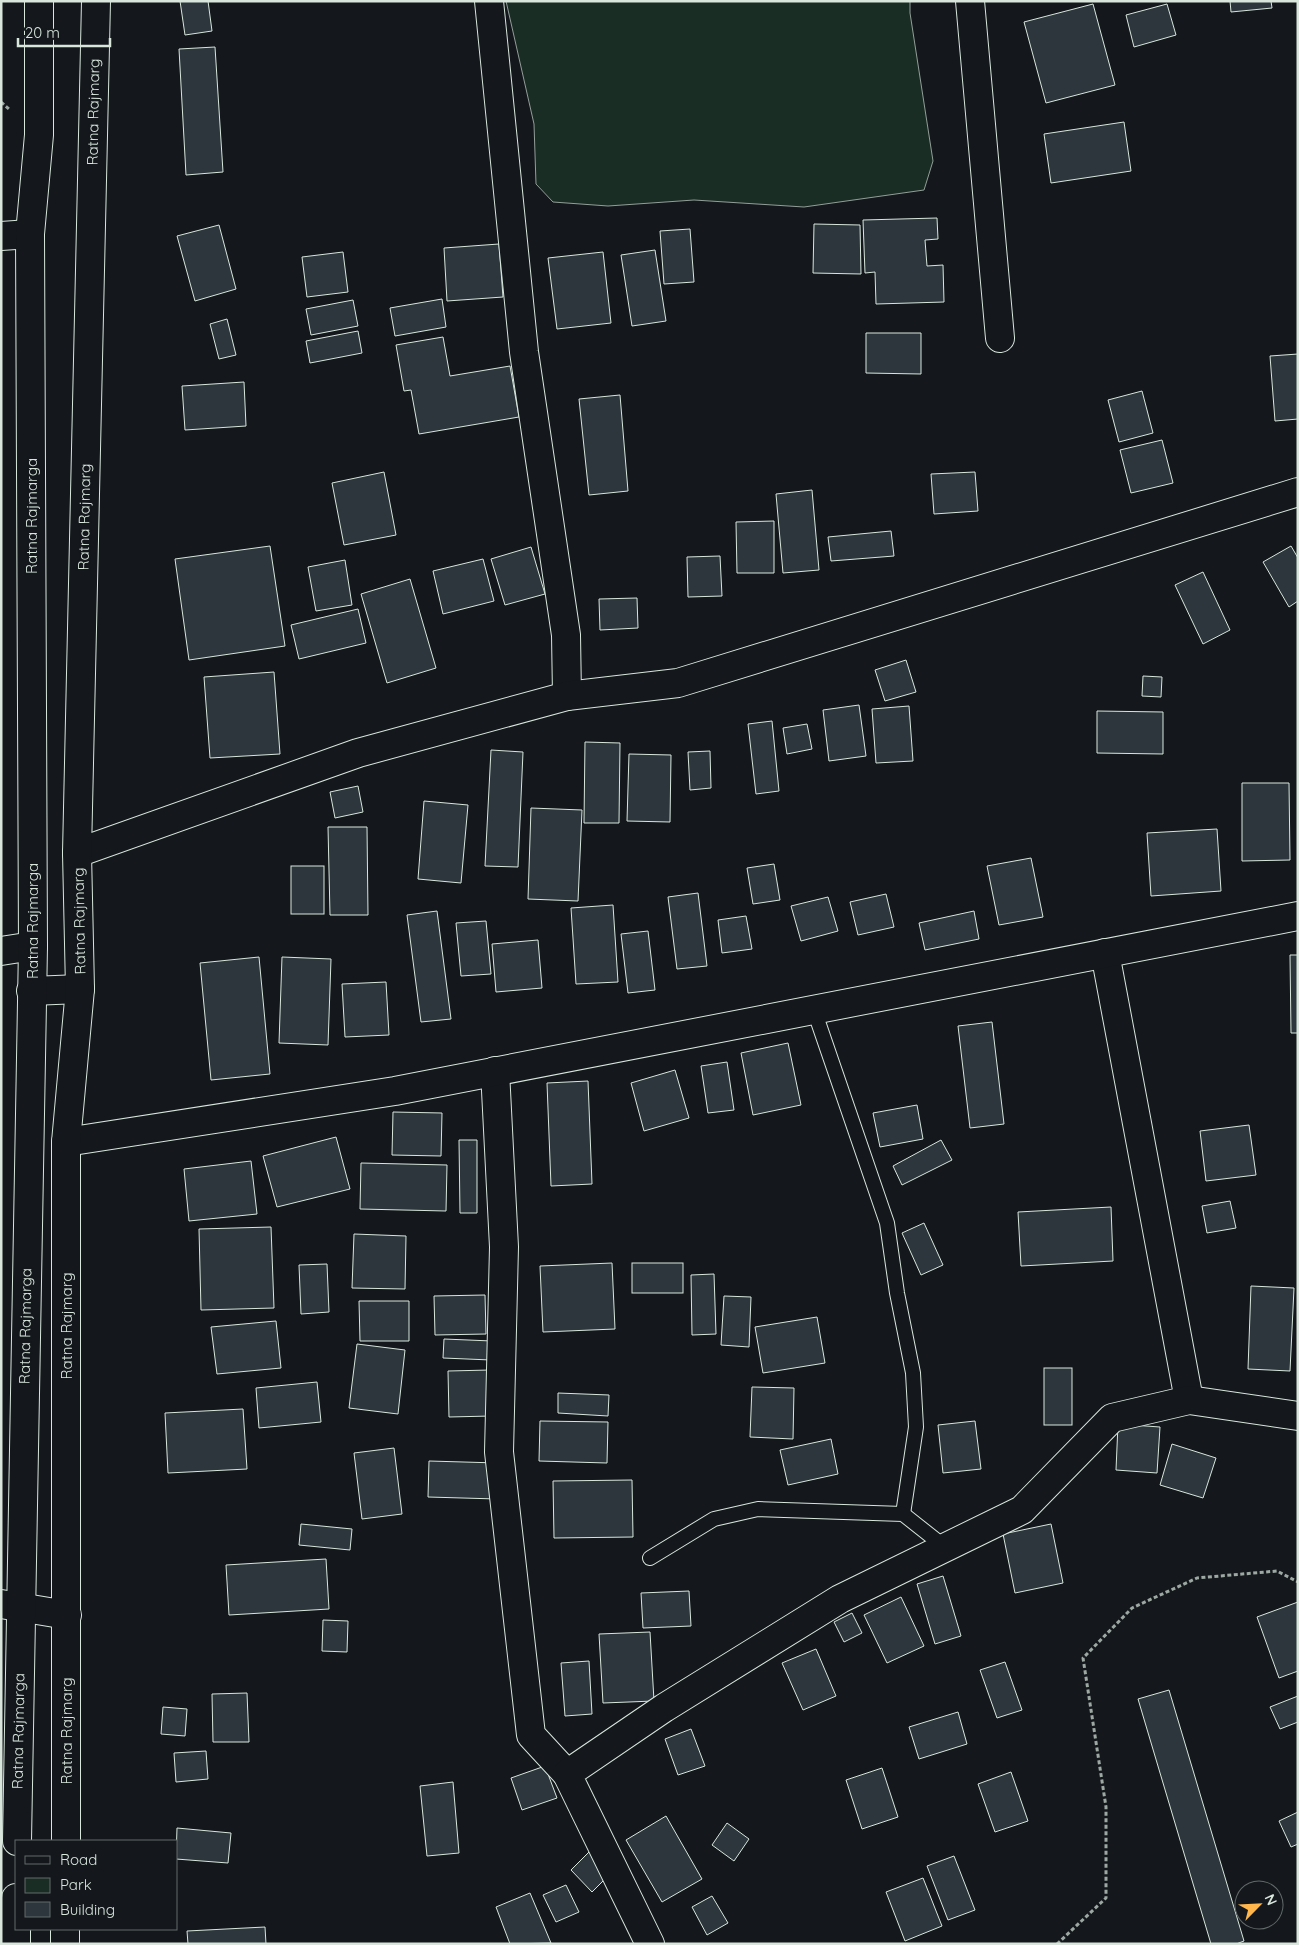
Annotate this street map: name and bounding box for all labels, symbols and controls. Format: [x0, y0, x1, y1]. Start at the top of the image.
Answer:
scale bar [18, 15, 110, 47]
text: 20 m [25, 23, 60, 42]
street label: Ratna Rajmarg [83, 58, 103, 166]
street label: Ratna Rajmarga [22, 458, 41, 574]
street label: Ratna Rajmarg [74, 463, 94, 571]
street label: Ratna Rajmarga [23, 863, 42, 979]
street label: Ratna Rajmarg [69, 867, 89, 975]
street label: Ratna Rajmarga [14, 1268, 36, 1384]
street label: Ratna Rajmarg [57, 1272, 76, 1380]
street label: Ratna Rajmarga [7, 1673, 29, 1789]
street label: Ratna Rajmarg [57, 1677, 76, 1785]
legend [15, 1840, 178, 1930]
text: Road [60, 1850, 97, 1869]
text: Park [60, 1875, 92, 1894]
north arrow [1234, 1880, 1284, 1930]
text: N [1261, 1891, 1281, 1908]
text: Building [60, 1900, 115, 1919]

